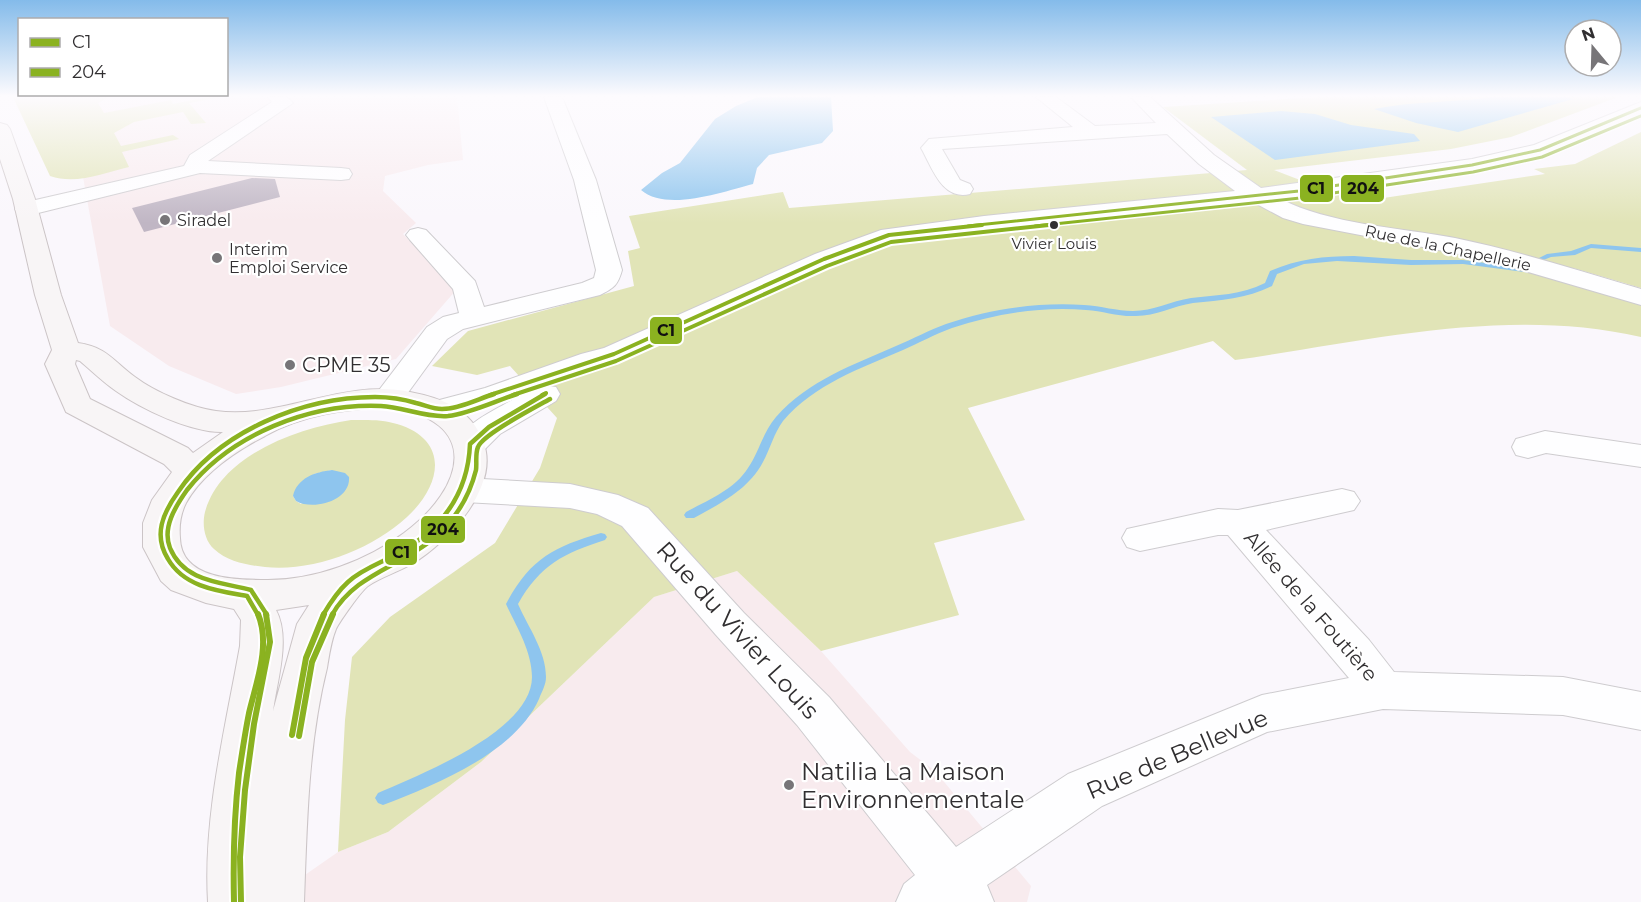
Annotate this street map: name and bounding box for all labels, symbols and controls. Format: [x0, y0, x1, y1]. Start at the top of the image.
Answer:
legend [18, 18, 228, 96]
north arrow [1563, 18, 1623, 78]
text: N [1579, 23, 1597, 45]
text: C1 [72, 31, 91, 53]
text: 204 [72, 61, 106, 83]
line badge: C1 [1299, 174, 1334, 203]
line badge: 204 [1340, 174, 1385, 203]
text: C1 [1307, 179, 1325, 198]
text: 204 [1347, 179, 1379, 198]
place label: Siradel [177, 211, 231, 230]
marker: Siradel [158, 213, 172, 227]
marker: Vivier Louis [1048, 219, 1060, 231]
street label: Rue de la Chapellerie [1363, 221, 1533, 275]
place label: Vivier Louis [1012, 234, 1096, 253]
place label: Interim Emploi Service [229, 240, 348, 277]
marker: Interim Emploi Service [210, 251, 224, 265]
line badge: C1 [649, 316, 683, 345]
text: C1 [657, 321, 675, 340]
place label: CPME 35 [302, 353, 390, 377]
marker: CPME 35 [283, 358, 297, 372]
line badge: 204 [420, 515, 466, 544]
text: 204 [427, 520, 459, 539]
street label: Allée de la Foutière [1239, 526, 1383, 686]
street label: Rue du Vivier Louis [651, 535, 825, 725]
line badge: C1 [384, 538, 418, 566]
text: C1 [392, 543, 410, 562]
street label: Rue de Bellevue [1082, 703, 1272, 805]
place label: Natilia La Maison Environnementale [801, 757, 1024, 814]
marker: Natilia La Maison Environnementale [782, 778, 796, 792]

